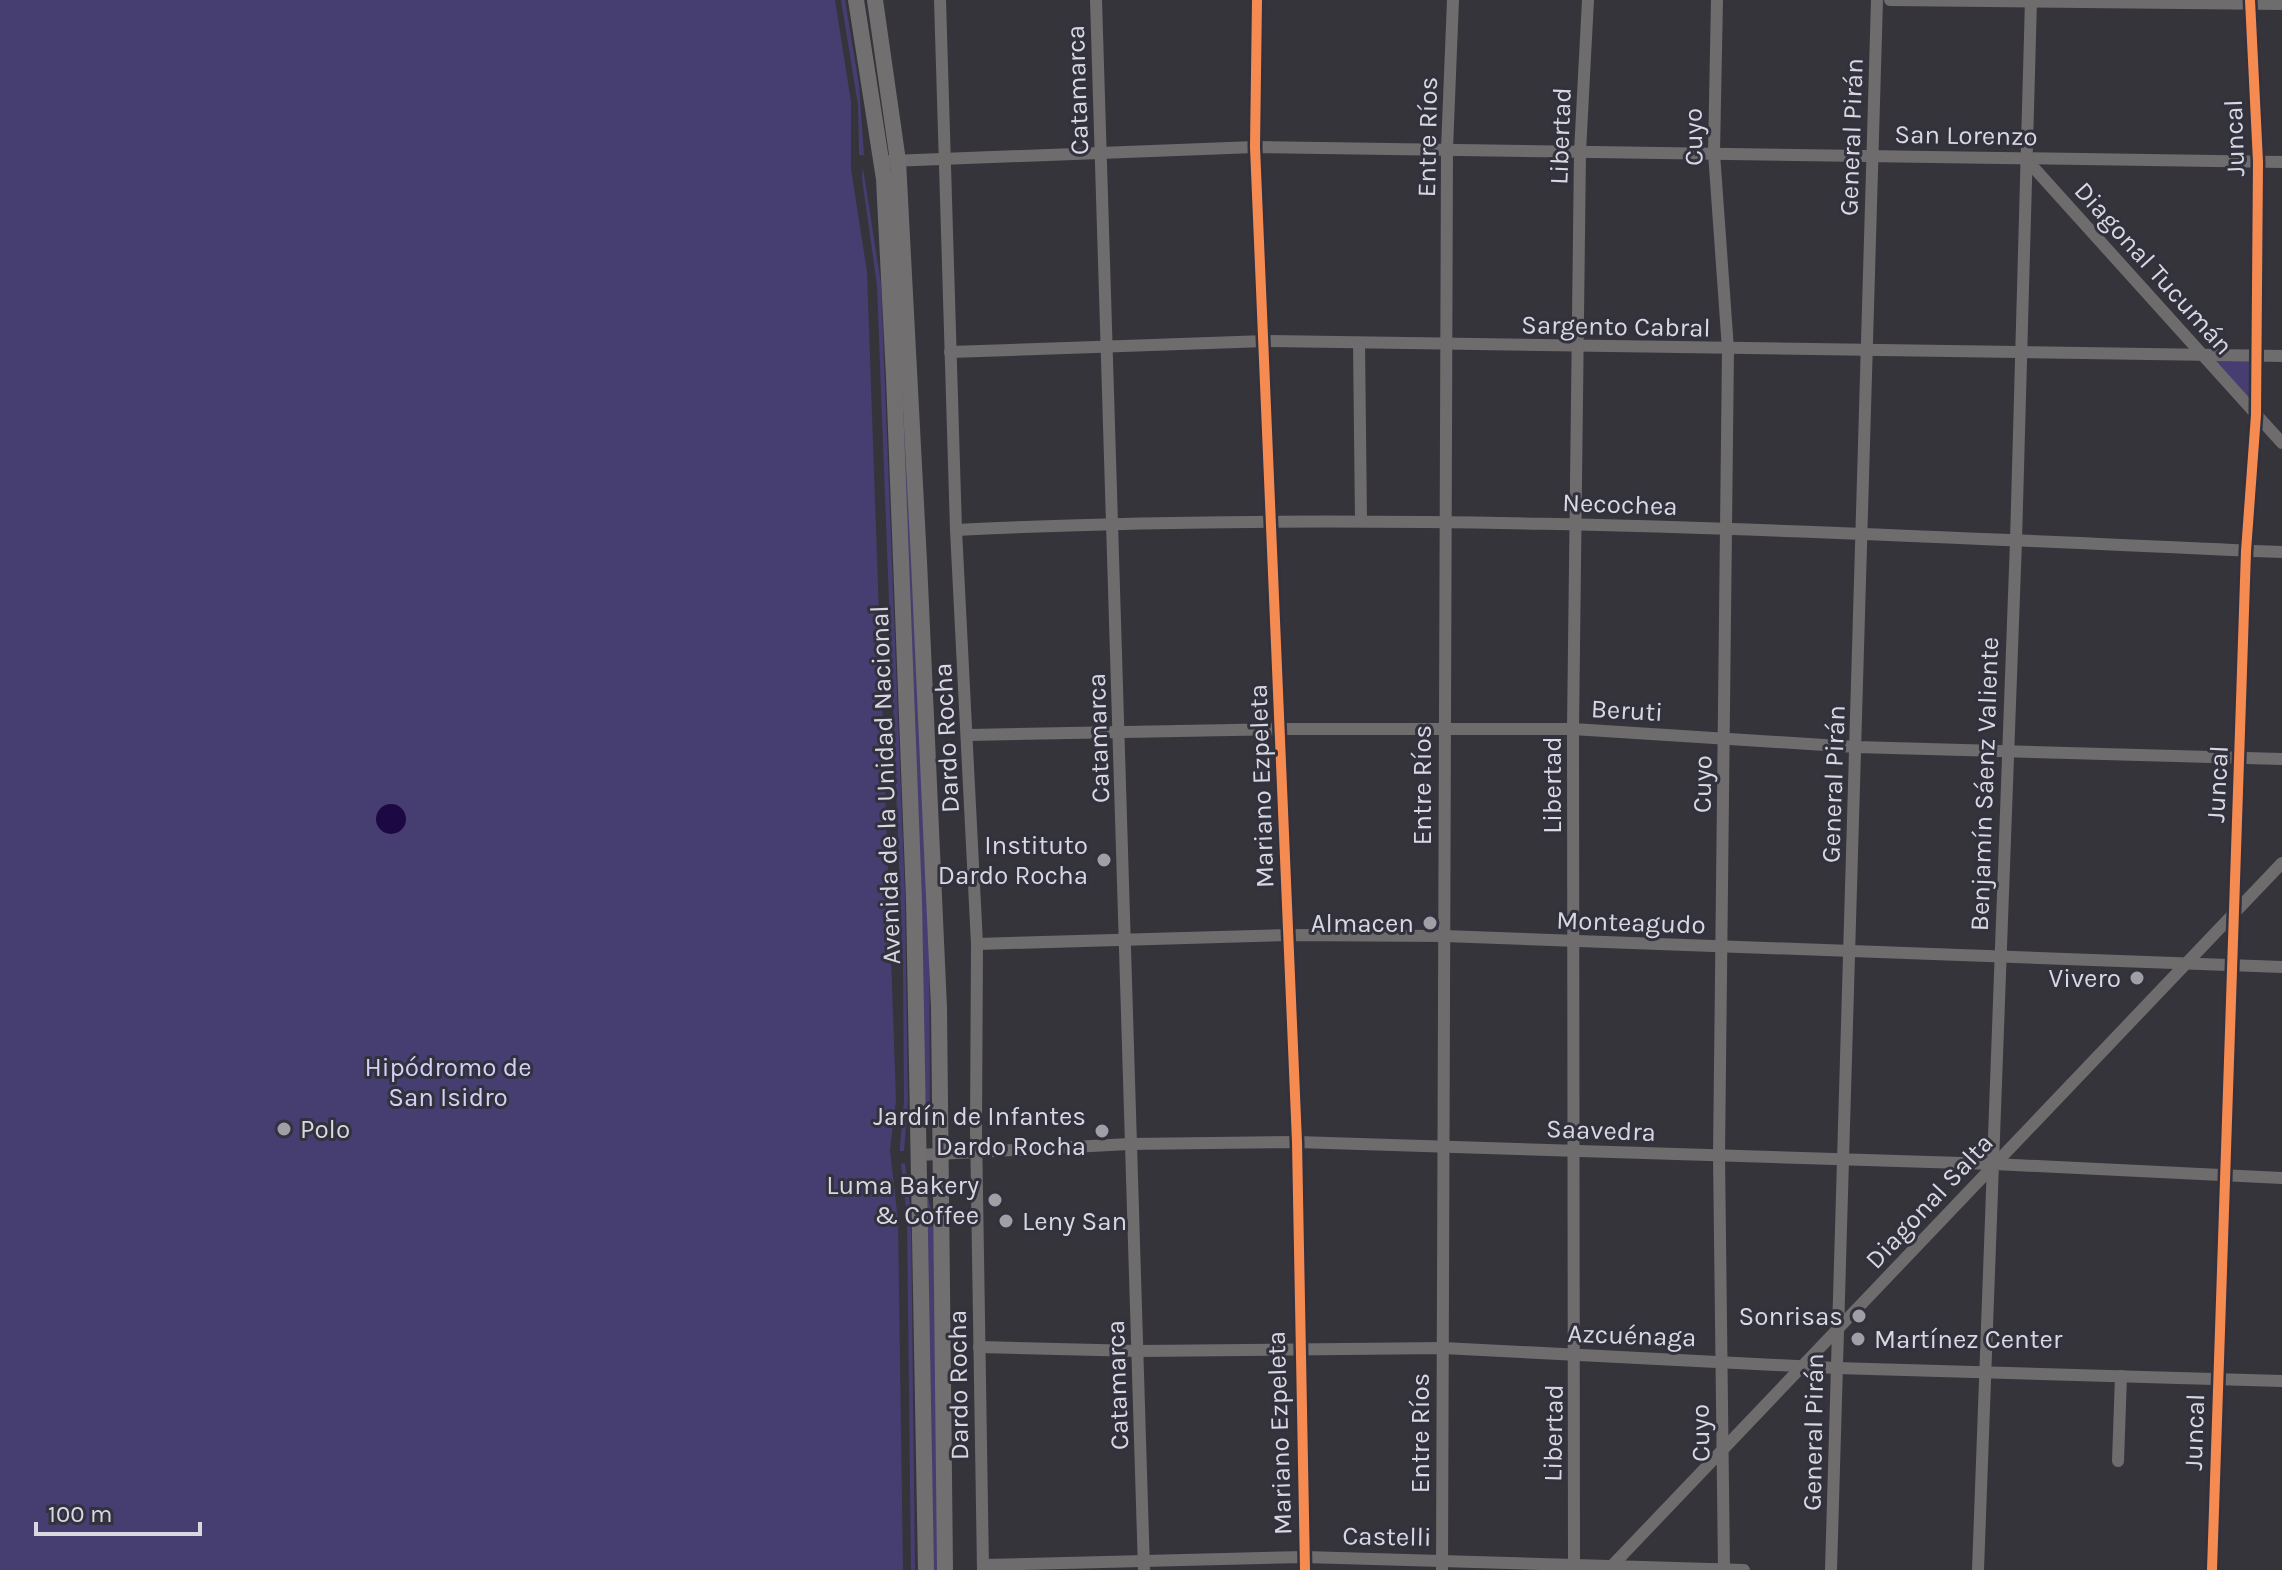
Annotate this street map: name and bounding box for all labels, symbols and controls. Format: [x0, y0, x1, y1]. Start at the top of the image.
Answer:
street label: Catamarca [1060, 24, 1095, 156]
street label: General Pirán [1833, 58, 1870, 216]
street label: Entre Ríos [1411, 76, 1444, 198]
street label: Libertad [1543, 87, 1578, 185]
street label: Juncal [2218, 99, 2251, 177]
street label: Cuyo [1677, 108, 1710, 166]
street label: San Lorenzo [1894, 119, 2038, 152]
street label: Diagonal Tucumán [2068, 175, 2239, 361]
street label: Sargento Cabral [1521, 309, 1711, 344]
street label: Necochea [1562, 487, 1678, 522]
street label: Avenida de la Unidad Nacional [864, 605, 907, 965]
street label: Benjamín Sáenz Valiente [1964, 636, 2005, 932]
street label: Dardo Rocha [927, 662, 966, 814]
street label: Catamarca [1081, 672, 1116, 804]
street label: Mariano Ezpeleta [1242, 683, 1281, 889]
street label: Beruti [1590, 693, 1664, 728]
street label: General Pirán [1815, 705, 1852, 863]
street label: Entre Ríos [1407, 725, 1438, 845]
street label: Libertad [1537, 736, 1568, 834]
street label: Juncal [2200, 745, 2235, 823]
street label: Cuyo [1686, 755, 1719, 813]
place label: Instituto Dardo Rocha [938, 830, 1088, 891]
marker: Instituto Dardo Rocha [1095, 851, 1113, 869]
street label: Monteagudo [1556, 904, 1706, 941]
place label: Almacen [1311, 908, 1414, 939]
marker: Almacen [1421, 914, 1439, 932]
place label: Vivero [2049, 963, 2121, 994]
marker: Vivero [2128, 969, 2146, 987]
park label: Hipódromo de San Isidro [364, 1052, 532, 1113]
place label: Jardín de Infantes Dardo Rocha [873, 1101, 1086, 1162]
street label: Saavedra [1546, 1113, 1656, 1148]
place label: Polo [300, 1114, 350, 1145]
marker: Polo [275, 1120, 293, 1138]
marker: Jardín de Infantes Dardo Rocha [1093, 1122, 1111, 1140]
street label: Diagonal Salta [1859, 1128, 2000, 1275]
place label: Luma Bakery & Coffee [826, 1170, 979, 1231]
marker: Luma Bakery & Coffee [986, 1191, 1004, 1209]
place label: Leny San [1022, 1206, 1127, 1237]
marker: Leny San [997, 1212, 1015, 1230]
place label: Sonrisas [1739, 1301, 1843, 1332]
marker: Sonrisas [1850, 1307, 1868, 1325]
street label: Dardo Rocha [942, 1310, 975, 1460]
street label: Azcuénaga [1567, 1318, 1697, 1353]
street label: Catamarca [1100, 1319, 1135, 1451]
place label: Martínez Center [1874, 1324, 2063, 1355]
street label: Mariano Ezpeleta [1260, 1330, 1299, 1536]
marker: Martínez Center [1849, 1330, 1867, 1348]
street label: General Pirán [1797, 1353, 1830, 1511]
street label: Entre Ríos [1405, 1373, 1436, 1493]
street label: Libertad [1537, 1384, 1570, 1482]
street label: Juncal [2178, 1393, 2211, 1471]
street label: Cuyo [1684, 1404, 1717, 1462]
scale bar [36, 1486, 200, 1536]
text: 100 m [48, 1500, 113, 1528]
street label: Castelli [1342, 1520, 1432, 1553]

